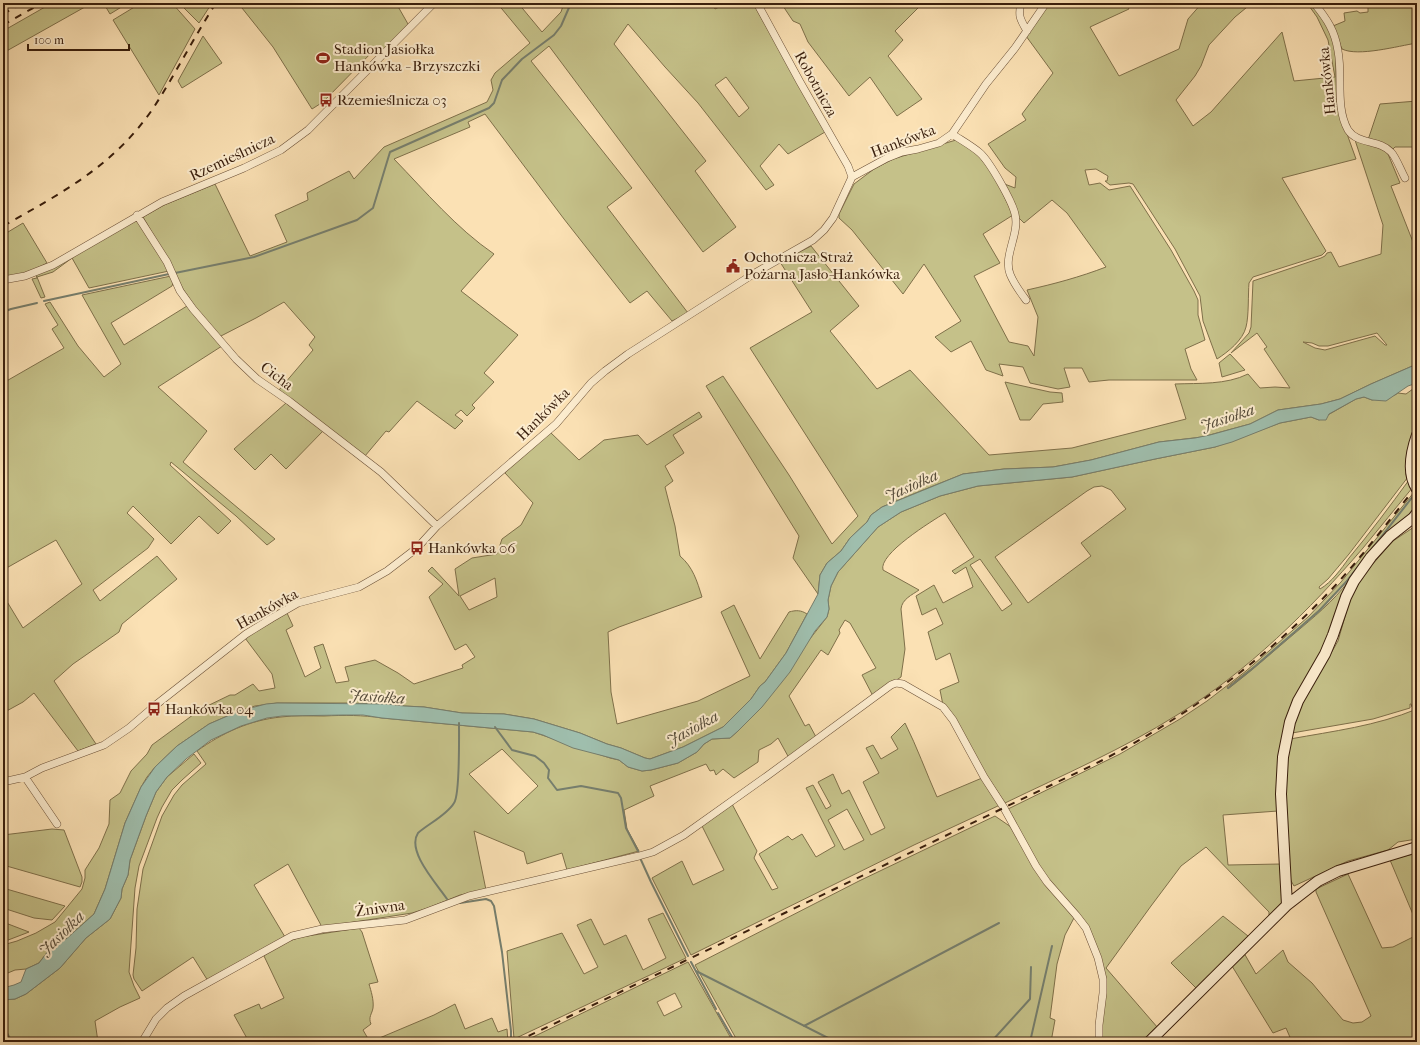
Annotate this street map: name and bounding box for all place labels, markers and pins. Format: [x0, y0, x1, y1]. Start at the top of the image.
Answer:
place label: Stadion Jasiołka Hankówka - Brzyszczki [334, 40, 481, 75]
sports icon: Stadion Jasiołka Hankówka - Brzyszczki [315, 50, 331, 66]
place label: Rzemieślnicza 03 [337, 91, 447, 109]
bus stop icon: Rzemieślnicza 03 [318, 92, 334, 108]
place label: Ochotnicza Straż Pożarna Jasło-Hankówka [744, 248, 901, 283]
public building icon: Ochotnicza Straż Pożarna Jasło-Hankówka [725, 258, 741, 274]
place label: Hankówka 06 [428, 539, 516, 557]
bus stop icon: Hankówka 06 [409, 540, 425, 556]
place label: Hankówka 04 [165, 700, 254, 718]
bus stop icon: Hankówka 04 [146, 701, 162, 717]

